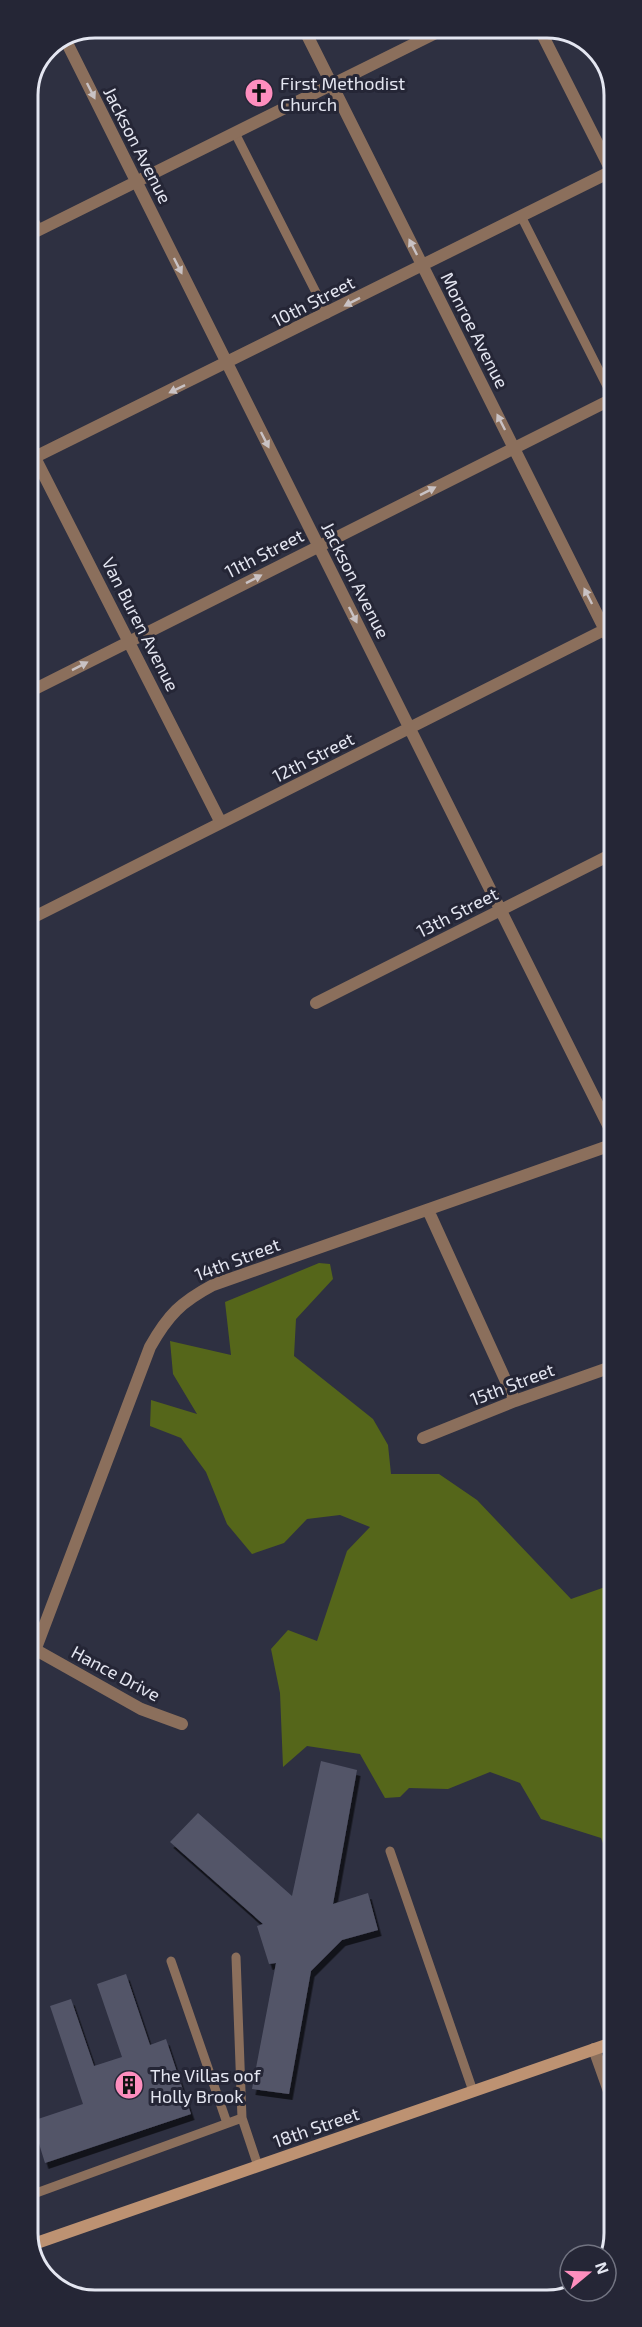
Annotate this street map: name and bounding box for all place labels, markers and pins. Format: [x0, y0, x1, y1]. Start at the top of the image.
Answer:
place label: First Methodist Church [280, 72, 405, 115]
church icon: First Methodist Church [243, 77, 275, 109]
place label: The Villas oof Holly Brook [150, 2064, 262, 2107]
building icon: The Villas oof Holly Brook [113, 2069, 145, 2101]

